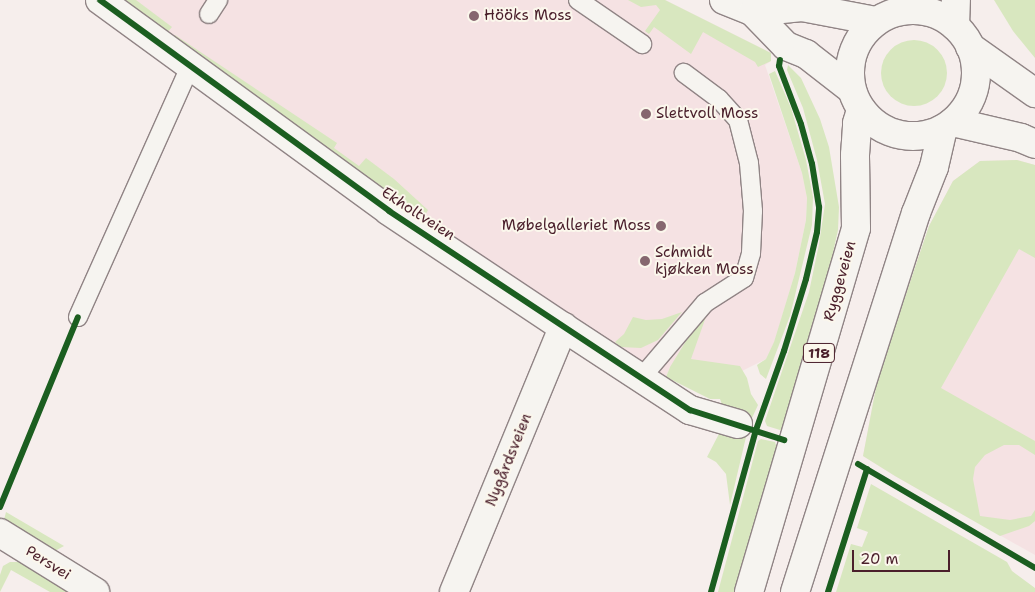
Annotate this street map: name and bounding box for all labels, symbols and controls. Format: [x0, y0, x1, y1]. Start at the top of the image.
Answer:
place label: Hööks Moss [484, 7, 572, 25]
marker: Hööks Moss [468, 10, 480, 22]
place label: Slettvoll Moss [656, 105, 758, 123]
marker: Slettvoll Moss [640, 108, 652, 120]
street label: Ekholtveien [378, 184, 458, 244]
place label: Møbelgalleriet Moss [502, 217, 651, 235]
marker: Møbelgalleriet Moss [655, 220, 667, 232]
street label: Ryggeveien [820, 239, 860, 323]
place label: Schmidt kjøkken Moss [655, 243, 754, 278]
marker: Schmidt kjøkken Moss [639, 255, 651, 267]
road number: 118 [803, 342, 835, 364]
street label: Nygårdsveien [482, 411, 536, 509]
scale bar [855, 540, 952, 572]
street label: Persvei [22, 542, 74, 584]
text: 20 m [860, 549, 899, 569]

